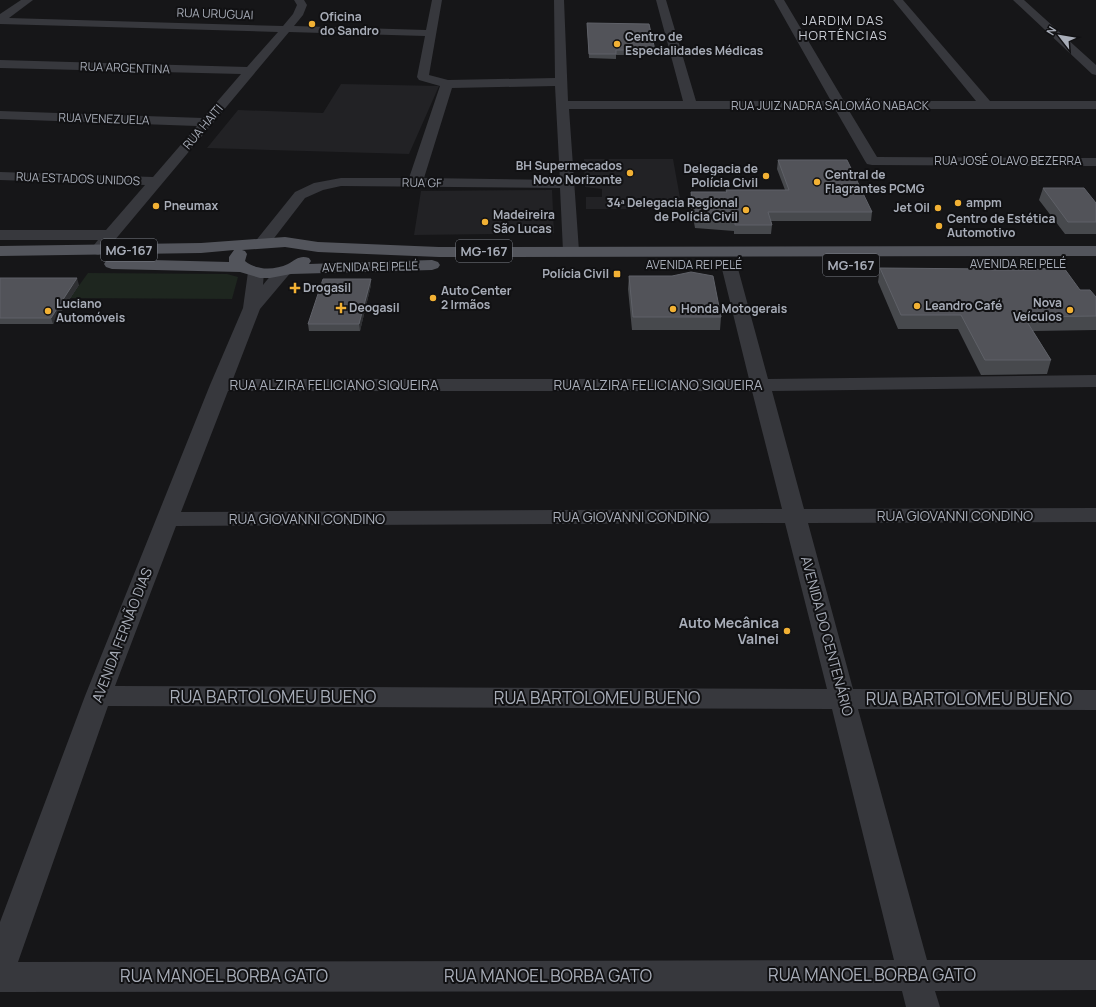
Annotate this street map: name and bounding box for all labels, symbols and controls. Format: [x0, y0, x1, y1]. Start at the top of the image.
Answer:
street label: RUA URUGUAI [176, 4, 254, 23]
place label: Oficina do Sandro [320, 8, 379, 39]
district label: JARDIM DAS HORTÊNCIAS [799, 11, 887, 44]
north arrow [1040, 16, 1080, 56]
marker: Oficina do Sandro [307, 19, 317, 29]
text: N [1043, 23, 1060, 38]
place label: Centro de Especialidades Médicas [625, 28, 764, 59]
marker: Centro de Especialidades Médicas [612, 39, 622, 49]
street label: RUA ARGENTINA [80, 57, 171, 78]
street label: RUA JUIZ NADRA SALOMÃO NABACK [731, 97, 930, 114]
street label: RUA HAITI [179, 100, 227, 153]
street label: RUA VENEZUELA [58, 108, 150, 129]
street label: RUA JOSÉ OLAVO BEZERRA [934, 152, 1082, 169]
place label: BH Supermecados Novo Norizonte [516, 157, 622, 188]
place label: Delegacia de Polícia Civil [683, 160, 758, 191]
place label: Central de Flagrantes PCMG [825, 166, 925, 197]
street label: RUA ESTADOS UNIDOS [16, 168, 140, 189]
marker: BH Supermecados Novo Norizonte [625, 168, 635, 178]
marker: Delegacia de Polícia Civil [761, 171, 771, 181]
street label: RUA GF [402, 174, 442, 191]
marker: Central de Flagrantes PCMG [812, 177, 822, 187]
place label: 34ª Delegacia Regional de Polícia Civil [606, 194, 738, 225]
place label: ampm [966, 194, 1002, 211]
place label: Pneumax [164, 197, 218, 214]
marker: ampm [953, 198, 963, 208]
place label: Jet Oil [893, 199, 930, 216]
marker: Pneumax [151, 201, 161, 211]
marker: Jet Oil [933, 203, 943, 213]
marker: 34ª Delegacia Regional de Polícia Civil [741, 205, 751, 215]
place label: Madeireira São Lucas [493, 206, 555, 237]
place label: Centro de Estética Automotivo [947, 210, 1055, 241]
marker: Madeireira São Lucas [480, 217, 490, 227]
marker: Centro de Estética Automotivo [934, 221, 944, 231]
road number: MG-167 [101, 239, 157, 261]
road number: MG-167 [456, 240, 512, 262]
road number: MG-167 [823, 254, 879, 276]
street label: AVENIDA REI PELÉ [970, 255, 1066, 272]
street label: AVENIDA REI PELÉ [646, 256, 742, 273]
street label: AVENIDA REI PELÉ [322, 257, 418, 276]
place label: Polícia Civil [542, 265, 609, 282]
marker: Polícia Civil [612, 269, 622, 279]
place label: Drogasil [303, 279, 351, 296]
place label: Auto Center 2 Irmãos [441, 282, 512, 313]
marker: Drogasil [290, 283, 300, 293]
marker: Auto Center 2 Irmãos [428, 293, 438, 303]
place label: Nova Veículos [1013, 294, 1062, 325]
place label: Luciano Automóveis [56, 295, 126, 326]
place label: Leandro Café [925, 297, 1002, 314]
place label: Deogasil [349, 299, 400, 316]
place label: Honda Motogerais [681, 300, 788, 317]
marker: Leandro Café [912, 301, 922, 311]
marker: Deogasil [336, 303, 346, 313]
marker: Honda Motogerais [668, 304, 678, 314]
marker: Nova Veículos [1065, 305, 1075, 315]
marker: Luciano Automóveis [43, 306, 53, 316]
street label: RUA ALZIRA FELICIANO SIQUEIRA [229, 375, 439, 394]
street label: RUA ALZIRA FELICIANO SIQUEIRA [553, 375, 763, 394]
street label: RUA GIOVANNI CONDINO [877, 506, 1033, 525]
street label: RUA GIOVANNI CONDINO [553, 507, 709, 526]
street label: RUA GIOVANNI CONDINO [229, 509, 385, 528]
street label: AVENIDA DO CENTENÁRIO [797, 554, 858, 718]
street label: AVENIDA FERNÃO DIAS [87, 564, 156, 705]
place label: Auto Mecânica Valnei [679, 613, 779, 648]
marker: Auto Mecânica Valnei [782, 626, 792, 636]
street label: RUA BARTOLOMEU BUENO [170, 685, 376, 708]
street label: RUA BARTOLOMEU BUENO [494, 686, 700, 709]
street label: RUA BARTOLOMEU BUENO [866, 687, 1072, 710]
street label: RUA MANOEL BORBA GATO [768, 963, 976, 986]
street label: RUA MANOEL BORBA GATO [120, 964, 328, 987]
street label: RUA MANOEL BORBA GATO [444, 964, 652, 987]

